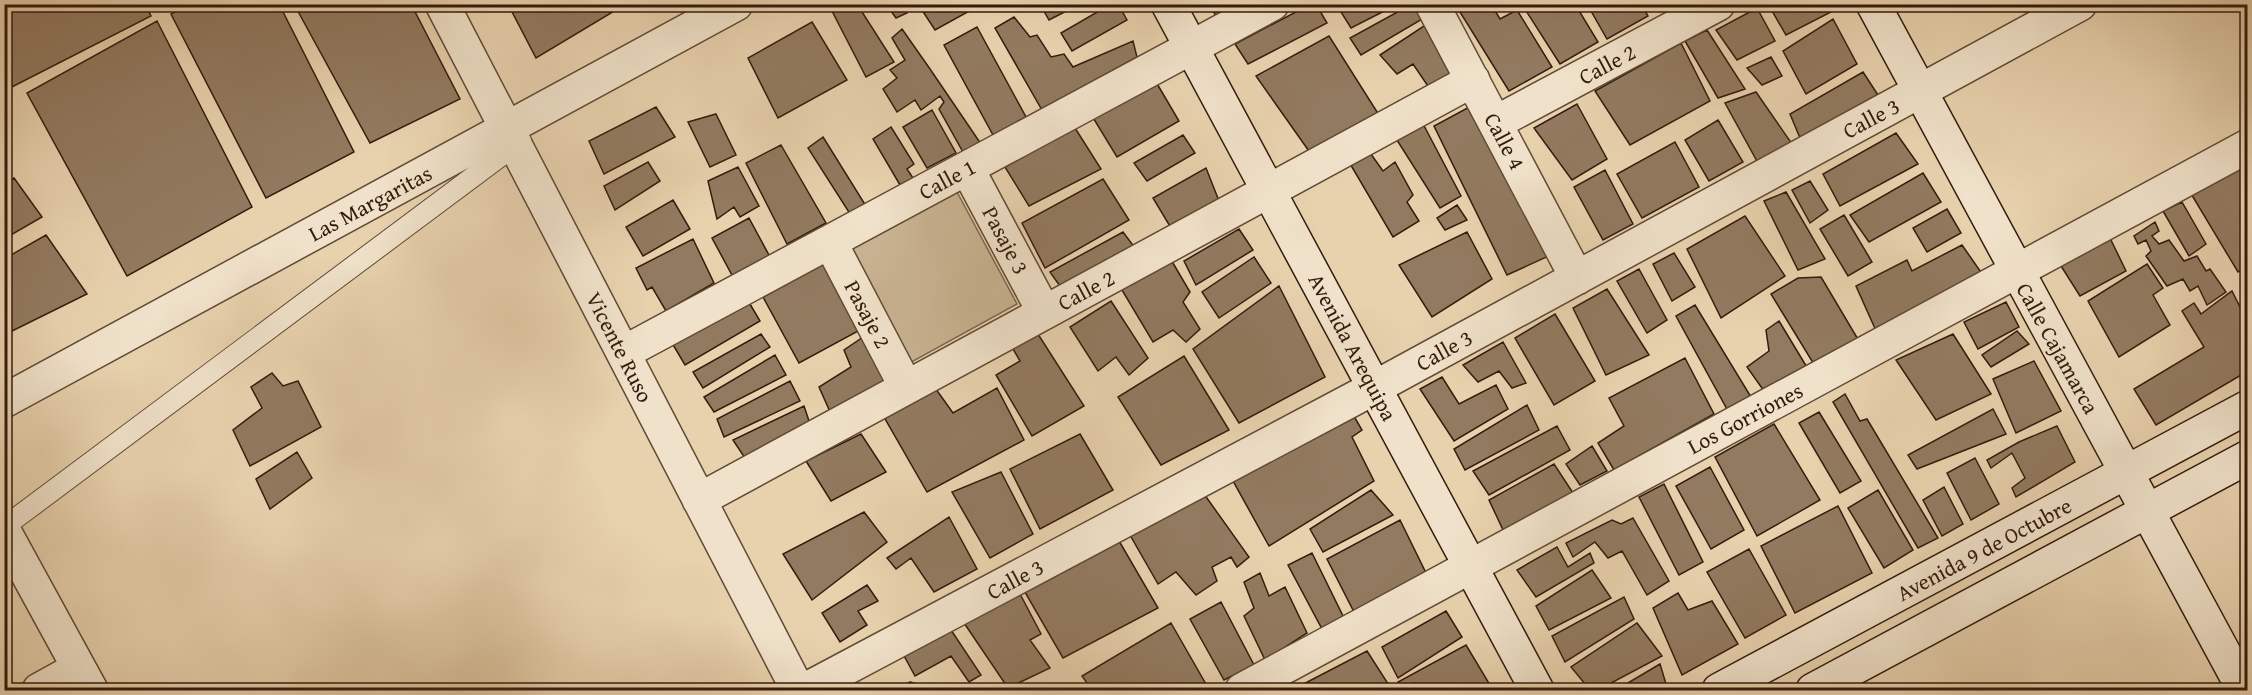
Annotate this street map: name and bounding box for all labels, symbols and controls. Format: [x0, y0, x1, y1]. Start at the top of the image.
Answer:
street label: Calle 2 [1573, 36, 1641, 92]
street label: Calle 3 [1837, 90, 1905, 146]
street label: Calle 4 [1477, 107, 1533, 175]
street label: Calle 1 [913, 151, 981, 207]
street label: Las Margaritas [303, 157, 437, 249]
street label: Pasaje 3 [975, 200, 1037, 280]
street label: Calle 2 [1052, 262, 1120, 318]
street label: Avenida Arequipa [1301, 268, 1406, 427]
street label: Pasaje 2 [837, 274, 899, 354]
street label: Calle Cajamarca [2009, 276, 2108, 420]
street label: Vicente Ruso [578, 286, 662, 408]
street label: Calle 3 [1410, 321, 1478, 379]
street label: Los Gorriones [1682, 374, 1808, 462]
street label: Avenida 9 de Octubre [1891, 489, 2077, 609]
street label: Calle 3 [981, 551, 1049, 607]

